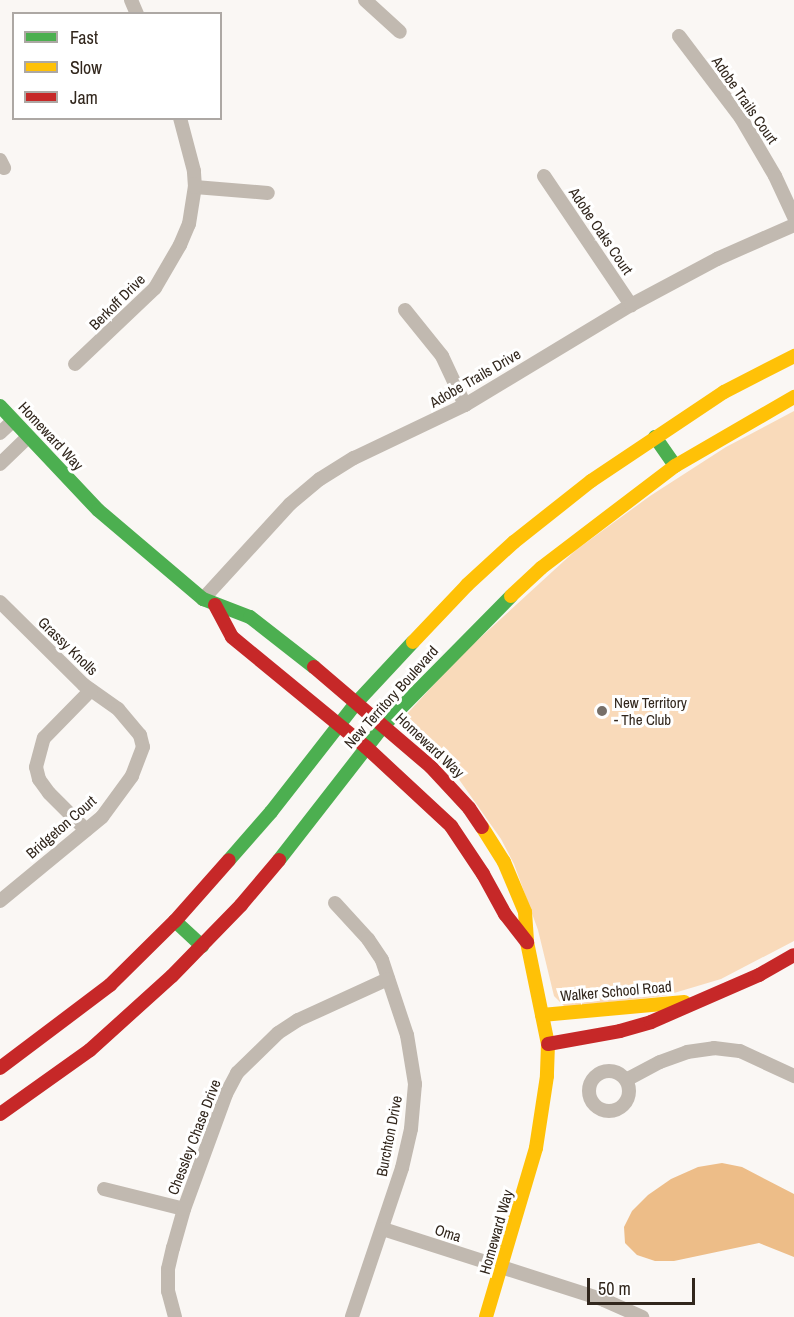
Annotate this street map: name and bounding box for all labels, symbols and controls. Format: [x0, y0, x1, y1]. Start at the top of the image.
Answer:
legend [12, 12, 222, 120]
text: Fast [70, 25, 98, 50]
street label: Adobe Trails Court [708, 53, 782, 147]
text: Slow [70, 55, 102, 80]
text: Jam [70, 85, 98, 110]
street label: Adobe Oaks Court [565, 184, 637, 278]
street label: Berkoff Drive [85, 270, 149, 334]
street label: Adobe Trails Drive [426, 345, 524, 411]
street label: Homeward Way [15, 398, 87, 474]
street label: Grassy Knolls [34, 613, 102, 679]
street label: New Territory Boulevard [340, 642, 442, 752]
place label: New Territory - The Club [614, 693, 687, 728]
marker: New Territory - The Club [595, 704, 609, 718]
street label: Homeward Way [392, 709, 468, 781]
street label: Bridgeton Court [22, 792, 100, 862]
street label: Walker School Road [560, 977, 672, 1005]
street label: Chessley Chase Drive [164, 1077, 224, 1197]
street label: Burchton Drive [372, 1094, 406, 1178]
street label: Homeward Way [475, 1188, 517, 1276]
street label: Oma [433, 1220, 463, 1246]
scale bar [590, 1266, 698, 1304]
text: 50 m [598, 1276, 631, 1301]

